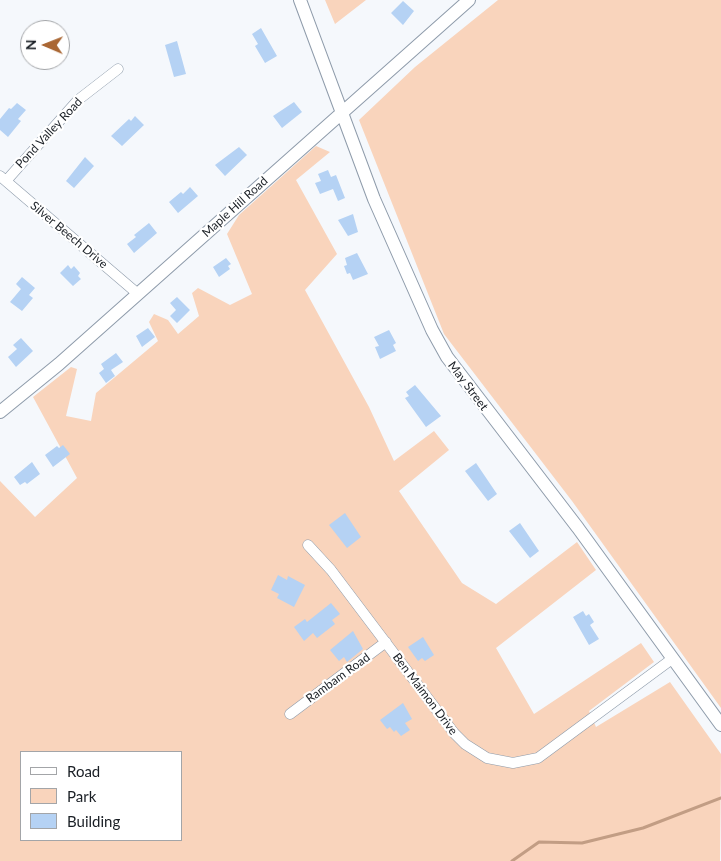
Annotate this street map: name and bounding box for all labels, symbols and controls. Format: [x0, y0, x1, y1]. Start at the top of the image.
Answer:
north arrow [20, 20, 70, 70]
text: N [22, 39, 39, 50]
street label: Pond Valley Road [13, 95, 85, 171]
street label: Maple Hill Road [199, 174, 271, 240]
street label: Silver Beech Drive [27, 198, 111, 272]
street label: May Street [445, 359, 491, 413]
street label: Rambam Road [303, 650, 373, 706]
street label: Ben Maimon Drive [390, 650, 460, 738]
legend [20, 751, 182, 841]
text: Road [67, 762, 100, 780]
text: Park [67, 787, 96, 805]
text: Building [67, 812, 120, 830]

